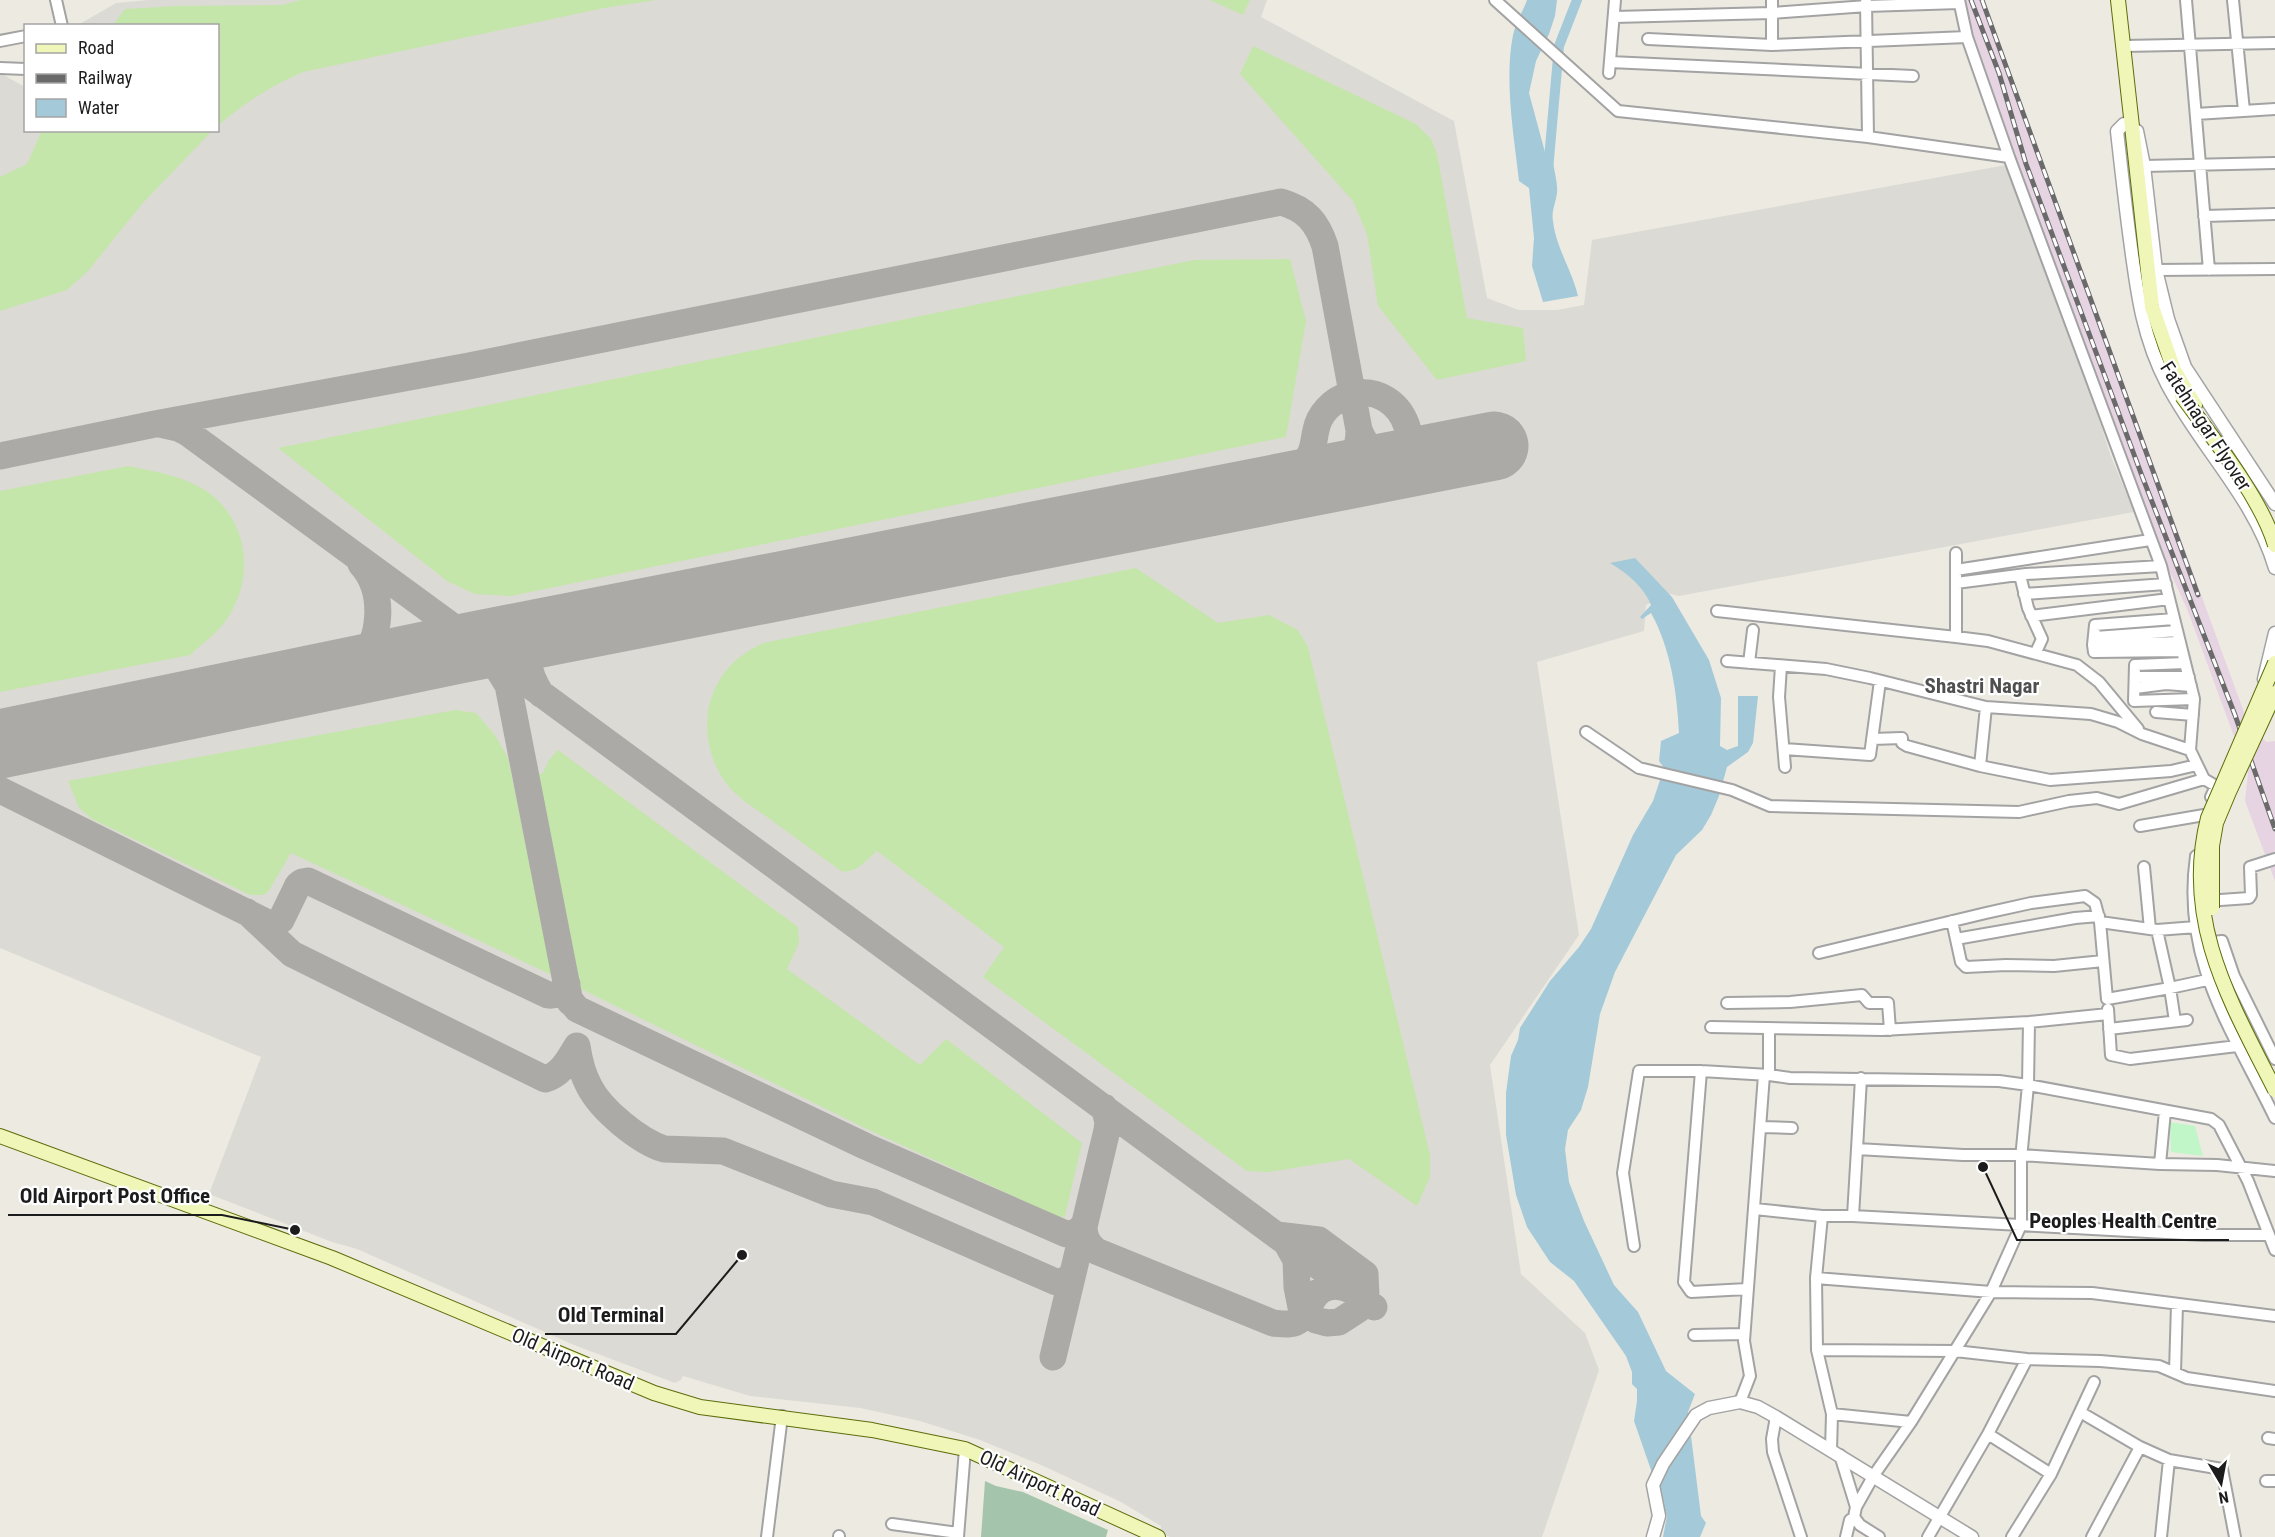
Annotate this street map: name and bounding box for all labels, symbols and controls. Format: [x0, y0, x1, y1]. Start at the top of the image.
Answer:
legend [24, 24, 219, 132]
text: Road [78, 37, 114, 58]
text: Railway [78, 67, 133, 88]
text: Water [78, 97, 120, 118]
street label: Fatehnagar Flyover [2155, 357, 2257, 495]
district label: Shastri Nagar [1925, 674, 2039, 698]
callout: Old Airport Post Office [8, 1176, 222, 1215]
text: Old Airport Post Office [20, 1184, 210, 1208]
callout: Peoples Health Centre [2017, 1201, 2229, 1240]
text: Peoples Health Centre [2029, 1209, 2217, 1233]
callout: Old Terminal [545, 1295, 676, 1334]
text: Old Terminal [558, 1303, 664, 1327]
street label: Old Airport Road [508, 1322, 638, 1396]
street label: Old Airport Road [976, 1445, 1104, 1521]
north arrow [2191, 1453, 2251, 1513]
text: N [2217, 1487, 2230, 1507]

